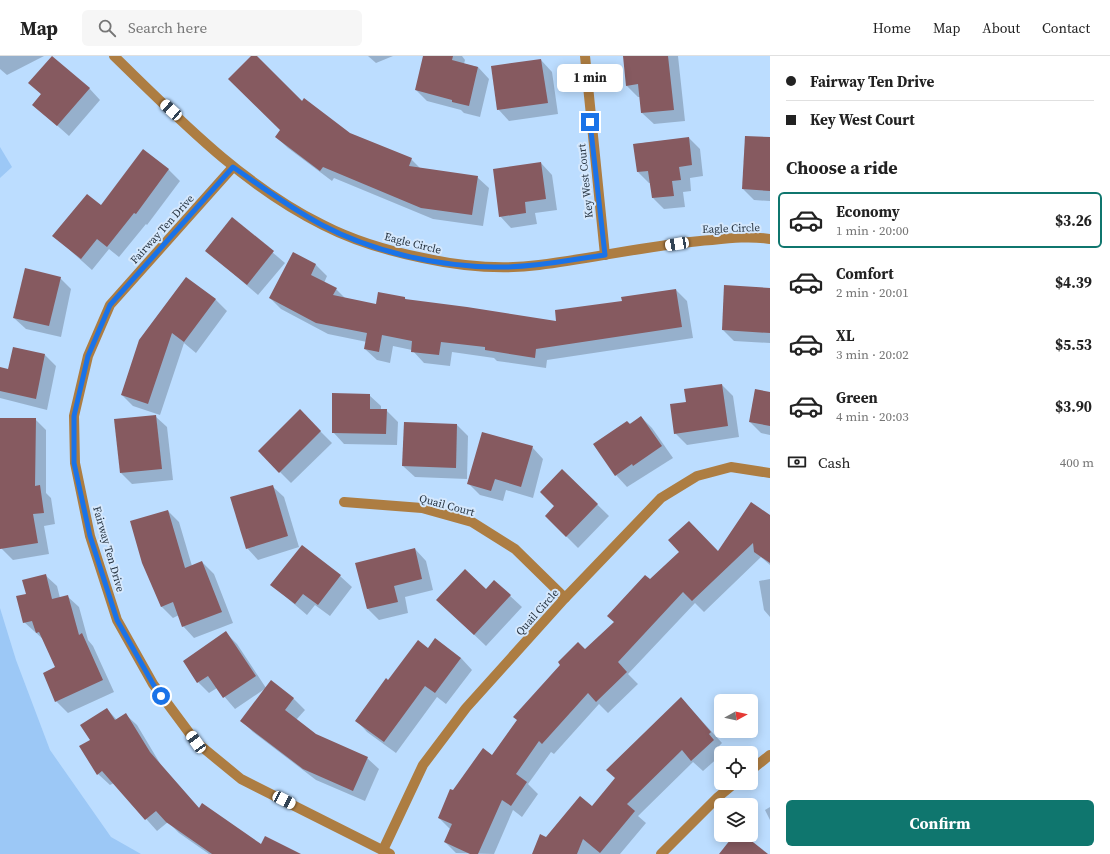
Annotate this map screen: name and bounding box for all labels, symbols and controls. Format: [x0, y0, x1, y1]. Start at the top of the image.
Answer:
search box [82, 10, 362, 46]
text: Map [20, 15, 58, 41]
icon: search [96, 17, 118, 39]
text: Search here [128, 17, 207, 38]
text: Home [873, 18, 911, 38]
text: Map [933, 18, 960, 38]
text: About [982, 18, 1020, 38]
text: Contact [1042, 18, 1090, 38]
callout: 1 min [557, 64, 623, 92]
text: 1 min [573, 69, 607, 86]
text: Fairway Ten Drive [810, 71, 934, 92]
car [158, 98, 184, 122]
text: Key West Court [810, 109, 915, 130]
route end [581, 113, 599, 131]
street label: Key West Court [574, 143, 597, 219]
text: Choose a ride [786, 155, 898, 180]
street label: Fairway Ten Drive [127, 191, 198, 267]
text: Economy [836, 201, 900, 222]
icon: car [788, 202, 824, 238]
text: $3.26 [1055, 210, 1092, 231]
street label: Eagle Circle [702, 220, 761, 237]
text: 1 min · 20:00 [836, 222, 909, 239]
street label: Eagle Circle [383, 229, 443, 258]
car [664, 236, 690, 252]
text: Comfort [836, 263, 894, 284]
icon: car [788, 264, 824, 300]
text: $4.39 [1055, 272, 1092, 293]
text: 2 min · 20:01 [836, 284, 909, 301]
text: XL [836, 325, 855, 346]
icon: car [788, 326, 824, 362]
text: $5.53 [1055, 334, 1092, 355]
text: 3 min · 20:02 [836, 346, 909, 363]
text: Green [836, 387, 878, 408]
icon: car [788, 388, 824, 424]
text: $3.90 [1055, 396, 1092, 417]
text: 4 min · 20:03 [836, 408, 909, 425]
icon: cash [786, 451, 808, 473]
text: Cash [818, 452, 850, 473]
text: 400 m [1060, 454, 1094, 471]
street label: Quail Court [418, 491, 477, 520]
street label: Fairway Ten Drive [89, 505, 128, 594]
street label: Quail Circle [512, 586, 563, 639]
route start [152, 687, 170, 705]
north arrow [714, 694, 758, 738]
map controls [714, 694, 758, 842]
car [184, 729, 208, 755]
button: locate [714, 746, 758, 790]
car [271, 789, 297, 811]
button: layers [714, 798, 758, 842]
button: Confirm [786, 800, 1094, 846]

